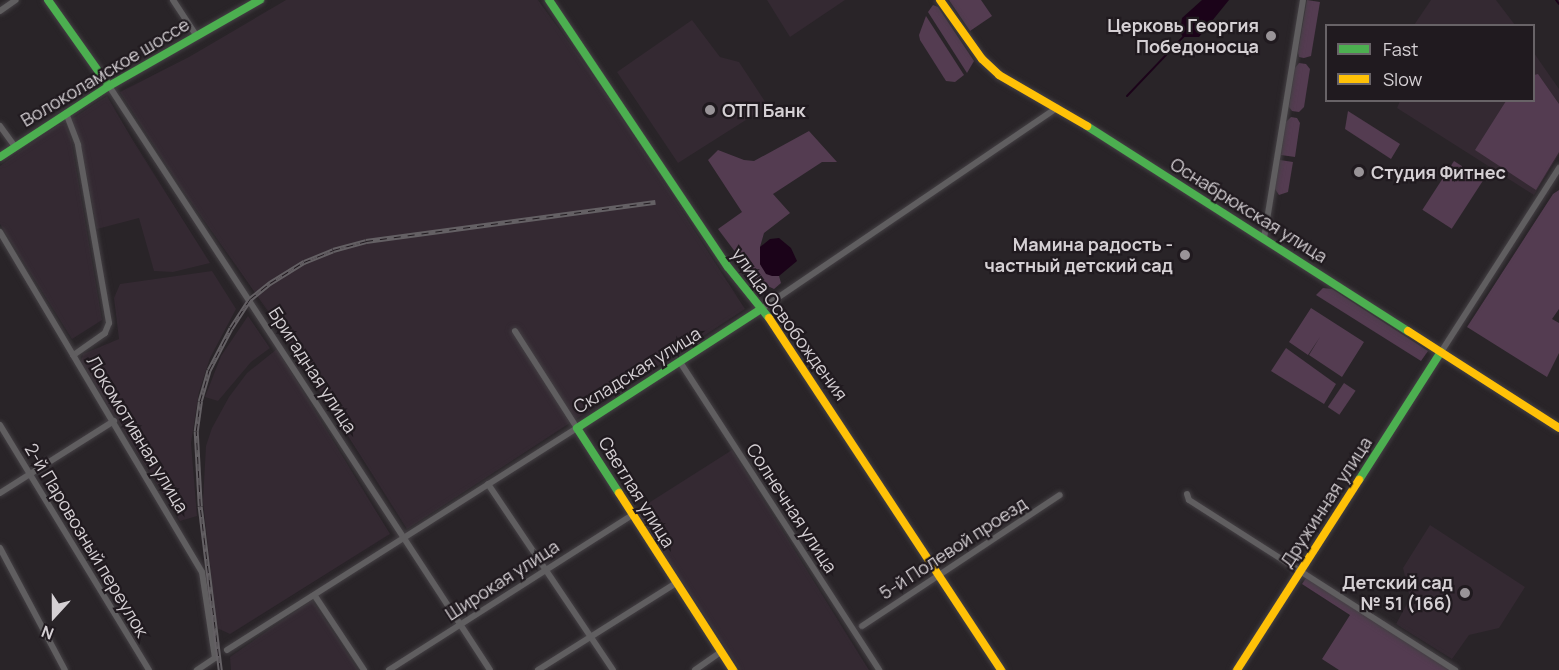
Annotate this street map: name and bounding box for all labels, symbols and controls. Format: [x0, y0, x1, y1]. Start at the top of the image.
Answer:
street label: Волоколамское шоссе [17, 13, 193, 131]
place label: Церковь Георгия Победоносца [1107, 15, 1259, 57]
legend [1325, 24, 1535, 102]
marker: Церковь Георгия Победоносца [1264, 29, 1278, 43]
text: Fast [1383, 37, 1418, 61]
text: Slow [1383, 67, 1422, 91]
place label: ОТП Банк [722, 99, 805, 121]
marker: ОТП Банк [703, 103, 717, 117]
street label: Оснабрюкская улица [1167, 153, 1331, 267]
place label: Студия Фитнес [1371, 161, 1506, 183]
marker: Студия Фитнес [1352, 165, 1366, 179]
place label: Мамина радость - частный детский сад [985, 234, 1173, 276]
street label: улица Освобождения [727, 244, 853, 404]
marker: Мамина радость - частный детский сад [1178, 248, 1192, 262]
street label: Бригадная улица [264, 303, 362, 437]
street label: Складская улица [569, 322, 705, 418]
street label: Локомотивная улица [83, 351, 193, 517]
street label: Светлая улица [594, 433, 680, 551]
street label: Дружинная улица [1276, 433, 1376, 571]
street label: 2-й Паровозный переулок [21, 439, 153, 641]
street label: Солнечная улица [742, 439, 842, 577]
street label: 5-й Полевой проезд [875, 492, 1031, 604]
street label: Широкая улица [441, 535, 563, 625]
place label: Детский сад № 51 (166) [1342, 572, 1453, 614]
north arrow [24, 586, 84, 646]
marker: Детский сад № 51 (166) [1458, 586, 1472, 600]
text: N [38, 620, 57, 645]

